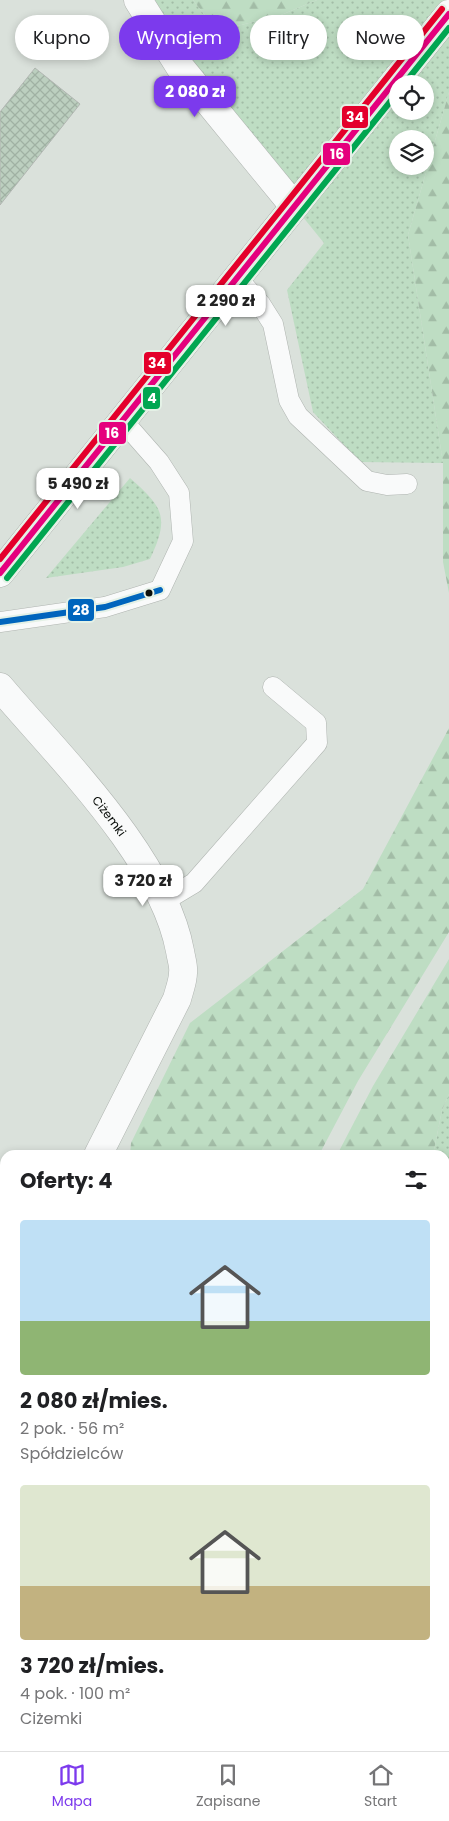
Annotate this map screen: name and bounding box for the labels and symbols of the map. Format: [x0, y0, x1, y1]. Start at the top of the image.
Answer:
pin: 2 080 zł [143, 76, 247, 118]
line badge: 34 [341, 105, 369, 129]
text: 34 [346, 107, 364, 127]
line badge: 16 [322, 142, 351, 166]
text: 16 [330, 144, 344, 164]
pin: 2 290 zł [174, 284, 278, 327]
line badge: 34 [143, 351, 172, 375]
text: 34 [148, 353, 166, 373]
line badge: 4 [142, 386, 161, 410]
text: 4 [147, 388, 157, 408]
line badge: 16 [98, 421, 127, 445]
text: 16 [105, 423, 119, 443]
pin: 5 490 zł [26, 468, 130, 510]
unlabelled marker [144, 588, 154, 598]
line badge: 28 [67, 598, 95, 622]
text: 28 [72, 600, 90, 620]
street label: Ciżemki [89, 792, 131, 839]
pin: 3 720 zł [91, 864, 195, 907]

